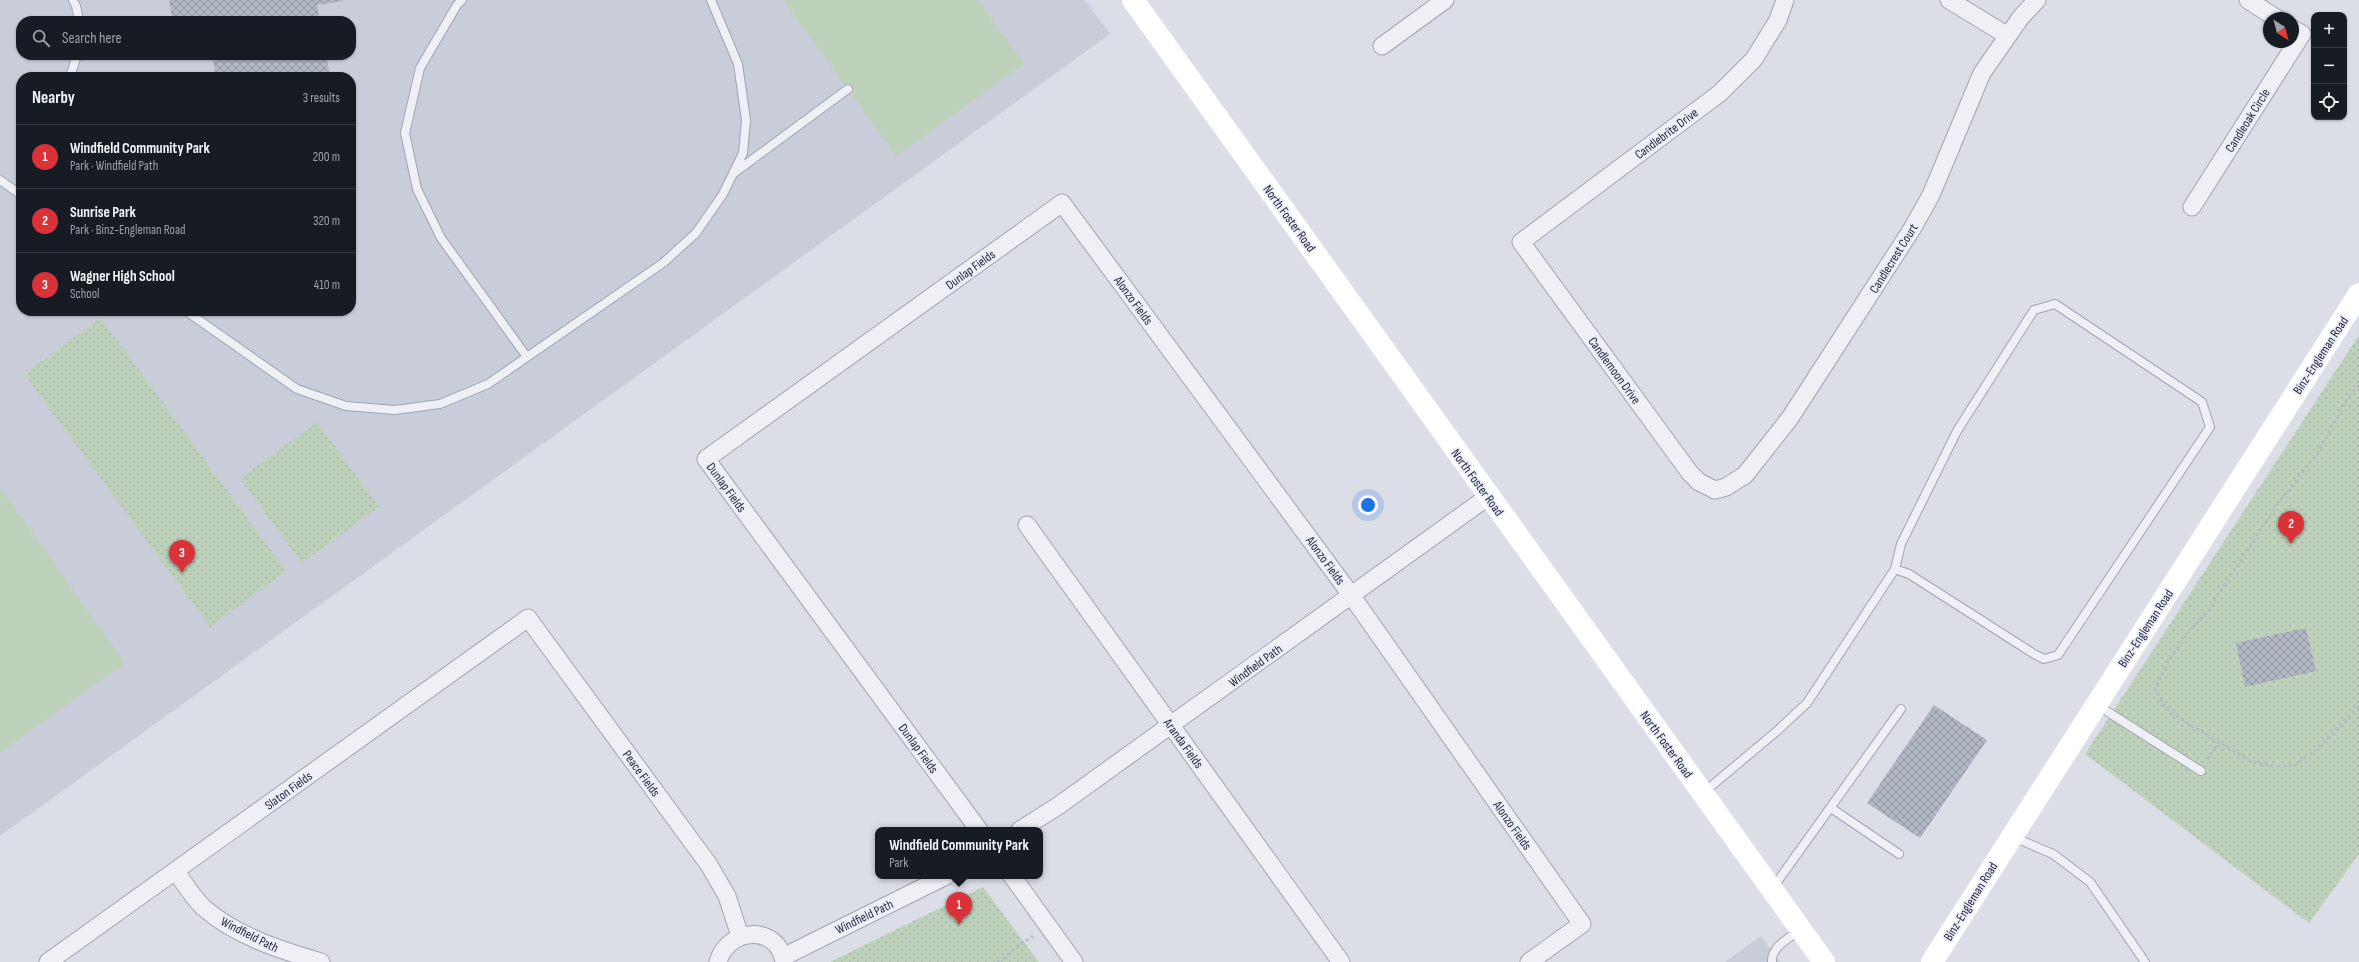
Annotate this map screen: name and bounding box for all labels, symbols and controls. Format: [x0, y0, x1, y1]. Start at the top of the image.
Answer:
north arrow [2263, 12, 2299, 48]
map controls [2311, 12, 2347, 120]
button: + [2311, 12, 2347, 48]
search box [16, 16, 356, 60]
icon: search [30, 27, 52, 49]
text: Search here [62, 29, 122, 48]
button: − [2311, 48, 2347, 84]
button: locate [2311, 84, 2347, 120]
street label: Candleoak Circle [2222, 86, 2274, 155]
text: Nearby [32, 88, 75, 108]
text: 3 results [303, 90, 340, 106]
street label: Candlebrite Drive [1632, 105, 1701, 163]
text: Windfield Community Park [70, 139, 210, 158]
text: 1 [42, 149, 48, 165]
text: 200 m [313, 149, 340, 165]
text: Park · Windfield Path [70, 158, 158, 174]
street label: North Foster Road [1260, 182, 1319, 255]
text: Sunrise Park [70, 203, 136, 222]
text: 2 [42, 213, 48, 229]
text: 320 m [313, 213, 340, 229]
street label: Candlecrest Court [1866, 221, 1922, 296]
text: Park · Binz-Engleman Road [70, 222, 185, 238]
street label: Dunlap Fields [943, 246, 999, 293]
text: Wagner High School [70, 267, 175, 286]
street label: Alonzo Fields [1110, 272, 1156, 328]
text: 3 [42, 277, 48, 293]
text: 410 m [314, 277, 340, 293]
text: School [70, 286, 100, 302]
street label: Binz-Engleman Road [2290, 314, 2352, 397]
street label: Candlemoon Drive [1584, 334, 1644, 407]
street label: North Foster Road [1448, 446, 1507, 519]
street label: Dunlap Fields [703, 460, 750, 516]
your location [1358, 495, 1378, 515]
pin: 2 [2278, 511, 2304, 544]
street label: Alonzo Fields [1302, 532, 1348, 588]
pin: 3 [169, 540, 195, 573]
street label: Binz-Engleman Road [2115, 587, 2177, 670]
street label: Windfield Path [1226, 641, 1286, 691]
street label: North Foster Road [1637, 708, 1696, 781]
street label: Aranda Fields [1159, 715, 1207, 772]
street label: Dunlap Fields [895, 721, 942, 777]
street label: Peace Fields [619, 747, 664, 800]
street label: Slaton Fields [262, 768, 316, 813]
street label: Alonzo Fields [1489, 797, 1535, 853]
popup [875, 827, 1043, 879]
text: Windfield Community Park [889, 836, 1029, 855]
text: Park [889, 855, 908, 871]
street label: Binz-Engleman Road [1940, 859, 2001, 944]
pin: 1 [946, 892, 972, 925]
street label: Windfield Path [833, 896, 896, 938]
street label: Windfield Path [218, 914, 281, 956]

